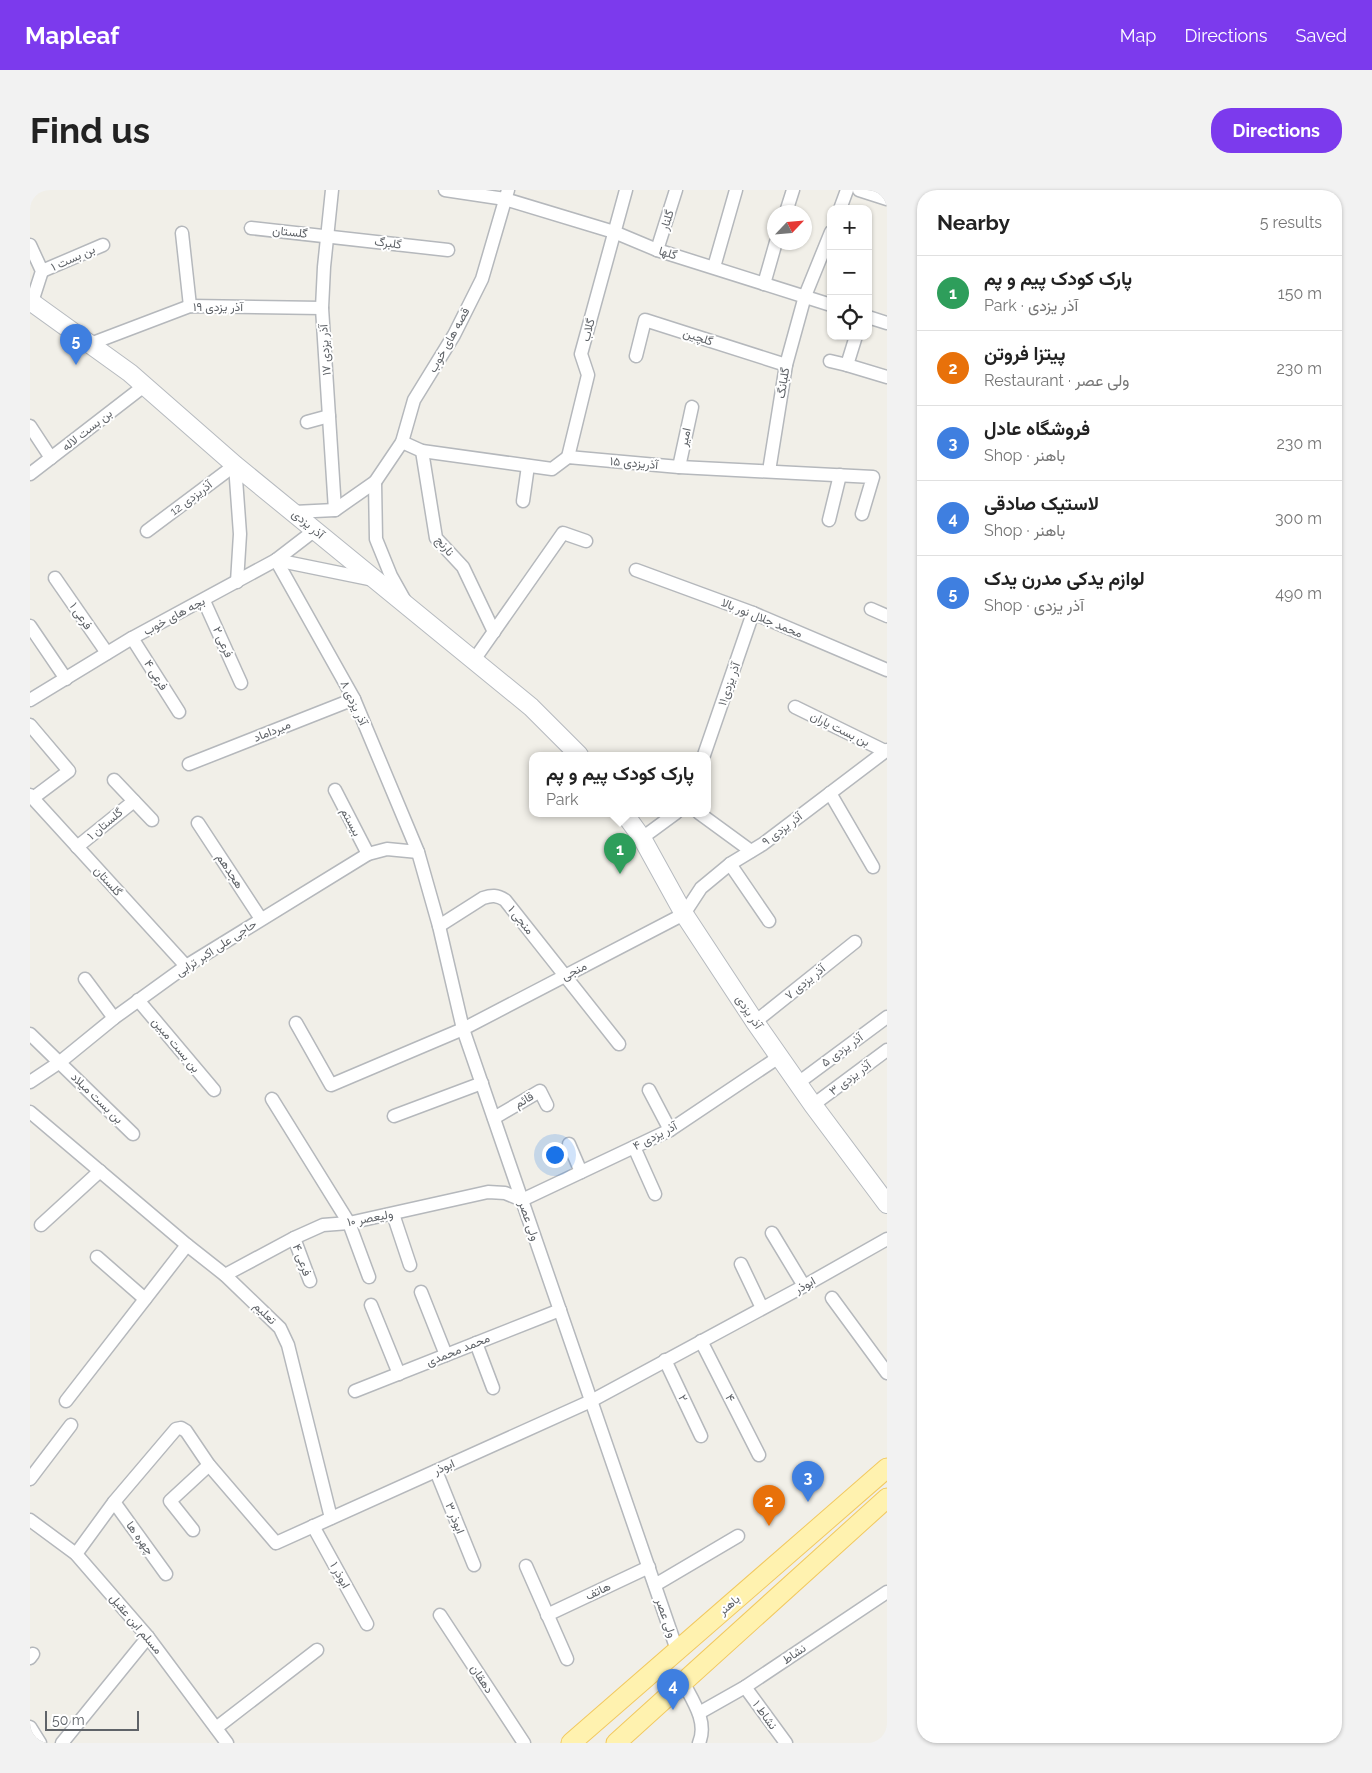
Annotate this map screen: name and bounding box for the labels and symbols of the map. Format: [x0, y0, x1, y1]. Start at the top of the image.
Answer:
north arrow [767, 205, 812, 250]
street label: گلنار [657, 208, 678, 233]
street label: گلستان [272, 223, 308, 241]
street label: گلبرگ [373, 234, 402, 253]
street label: بن بست ۱ [49, 242, 98, 275]
street label: گلها [657, 244, 679, 263]
street label: آذر یزدی ۱۹ [193, 300, 244, 315]
street label: قصه های خوب [425, 305, 473, 375]
street label: گلاب [578, 317, 598, 343]
street label: آذر یزدی ۱۷ [316, 323, 335, 376]
pin: 5 [60, 324, 92, 365]
street label: گلچین [681, 326, 715, 349]
street label: گلبانگ [774, 367, 792, 399]
street label: بن بست لاله [59, 406, 115, 455]
street label: امیر [676, 426, 695, 449]
street label: ۱۵ آذریزدی [609, 454, 660, 473]
street label: آذریزدی 12 [167, 477, 216, 519]
street label: آذر یزدی [288, 507, 328, 543]
street label: نارنج [431, 533, 457, 560]
street label: بچه های خوب [141, 594, 208, 639]
street label: محمد جلال نور بالا [719, 595, 805, 642]
street label: فرعی ۱ [66, 600, 95, 633]
street label: فرعی ۲ [209, 624, 236, 660]
street label: فرعی ۴ [140, 657, 171, 693]
street label: آذر یزدی۱۱ [715, 659, 744, 708]
street label: ۸ آذر یزدی [337, 678, 371, 729]
street label: بن بست یاران [808, 709, 872, 750]
street label: میرداماد [251, 717, 293, 746]
street label: گلستان ۱ [85, 805, 125, 843]
street label: بیستم [337, 805, 364, 839]
street label: آذر یزدی ۹ [759, 809, 806, 849]
pin: 1 [604, 833, 636, 874]
street label: هجدهم [213, 851, 246, 892]
street label: گلستان [91, 863, 125, 899]
street label: منجی ۱ [504, 903, 537, 938]
street label: حاجی علی اکبر ترابی [173, 917, 260, 980]
street label: منجی [559, 959, 589, 984]
street label: آذر یزدی ۷ [782, 961, 830, 1003]
street label: آذر یزدی [732, 992, 766, 1033]
street label: بن بست مبین [148, 1015, 203, 1076]
street label: آذر یزدی ۵ [819, 1030, 867, 1071]
street label: آذر یزدی ۳ [826, 1057, 875, 1099]
street label: بن بست میلاد [67, 1070, 126, 1127]
street label: قائم [512, 1089, 537, 1112]
street label: ۴ آذر یزدی [631, 1118, 681, 1154]
your location [542, 1142, 568, 1168]
street label: ولی عصر [514, 1198, 542, 1243]
street label: ۱۰ ولیعصر [346, 1207, 394, 1230]
street label: فرعی ۴ [289, 1242, 314, 1278]
street label: ابوذر [791, 1274, 818, 1298]
street label: تعلیم [250, 1299, 280, 1328]
street label: محمد محمدی [424, 1331, 492, 1370]
street label: ۲ [675, 1392, 691, 1404]
street label: ۴ [722, 1392, 738, 1404]
street label: ابوذر [430, 1456, 457, 1479]
pin: 3 [792, 1461, 824, 1502]
pin: 2 [753, 1485, 785, 1526]
street label: ابوذر ۳ [441, 1500, 468, 1536]
street label: چهره ها [122, 1519, 157, 1558]
street label: ابوذر ۱ [326, 1559, 353, 1591]
street label: هاتف [583, 1579, 613, 1603]
street label: مسلم ابن عقیل [106, 1591, 165, 1658]
street label: باهنر [715, 1592, 743, 1619]
street label: ولی عصر [651, 1595, 679, 1640]
street label: نشاط [779, 1641, 809, 1667]
street label: دهقان [468, 1662, 497, 1696]
pin: 4 [657, 1669, 689, 1710]
street label: نشاط ۱ [750, 1698, 780, 1732]
scale bar [45, 1708, 139, 1731]

